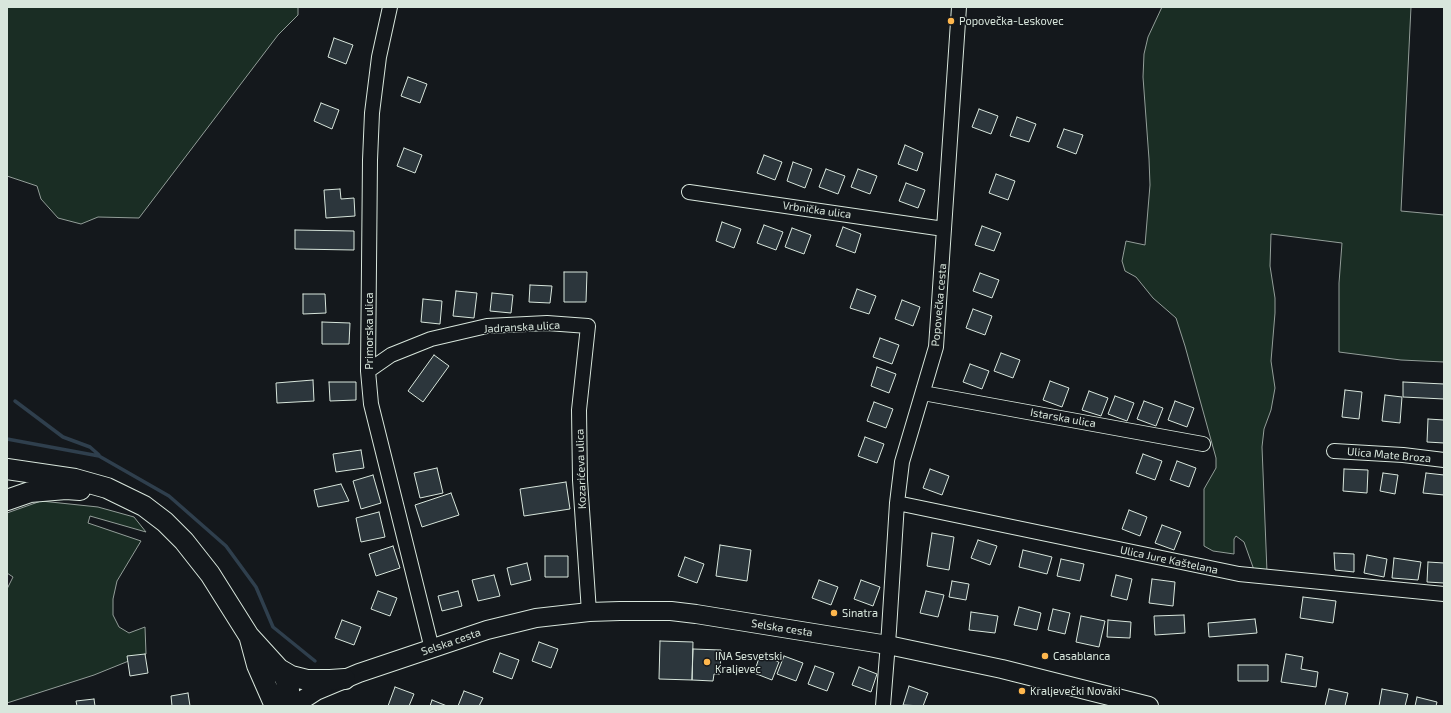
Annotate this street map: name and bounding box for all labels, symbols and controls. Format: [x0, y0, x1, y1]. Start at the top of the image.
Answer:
place label: Popovečka-Leskovec [959, 14, 1064, 28]
marker: Popovečka-Leskovec [946, 16, 956, 26]
street label: Vrbnička ulica [782, 199, 852, 221]
street label: Popovečka cesta [929, 263, 949, 347]
street label: Primorska ulica [362, 292, 376, 370]
street label: Jadranska ulica [484, 318, 560, 336]
street label: Istarska ulica [1029, 406, 1097, 430]
street label: Kozarićeva ulica [573, 429, 589, 509]
street label: Ulica Mate Broza [1346, 445, 1432, 465]
street label: Ulica Jure Kaštelana [1119, 543, 1219, 577]
place label: Sinatra [842, 606, 878, 620]
marker: Sinatra [829, 608, 839, 618]
street label: Selska cesta [750, 617, 814, 639]
street label: Selska cesta [420, 626, 482, 658]
place label: INA Sesvetski Kraljevec [715, 649, 782, 675]
place label: Casablanca [1053, 649, 1110, 663]
marker: Casablanca [1040, 651, 1050, 661]
marker: INA Sesvetski Kraljevec [702, 657, 712, 667]
place label: Kraljevečki Novaki [1030, 684, 1121, 698]
marker: Kraljevečki Novaki [1017, 686, 1027, 696]

